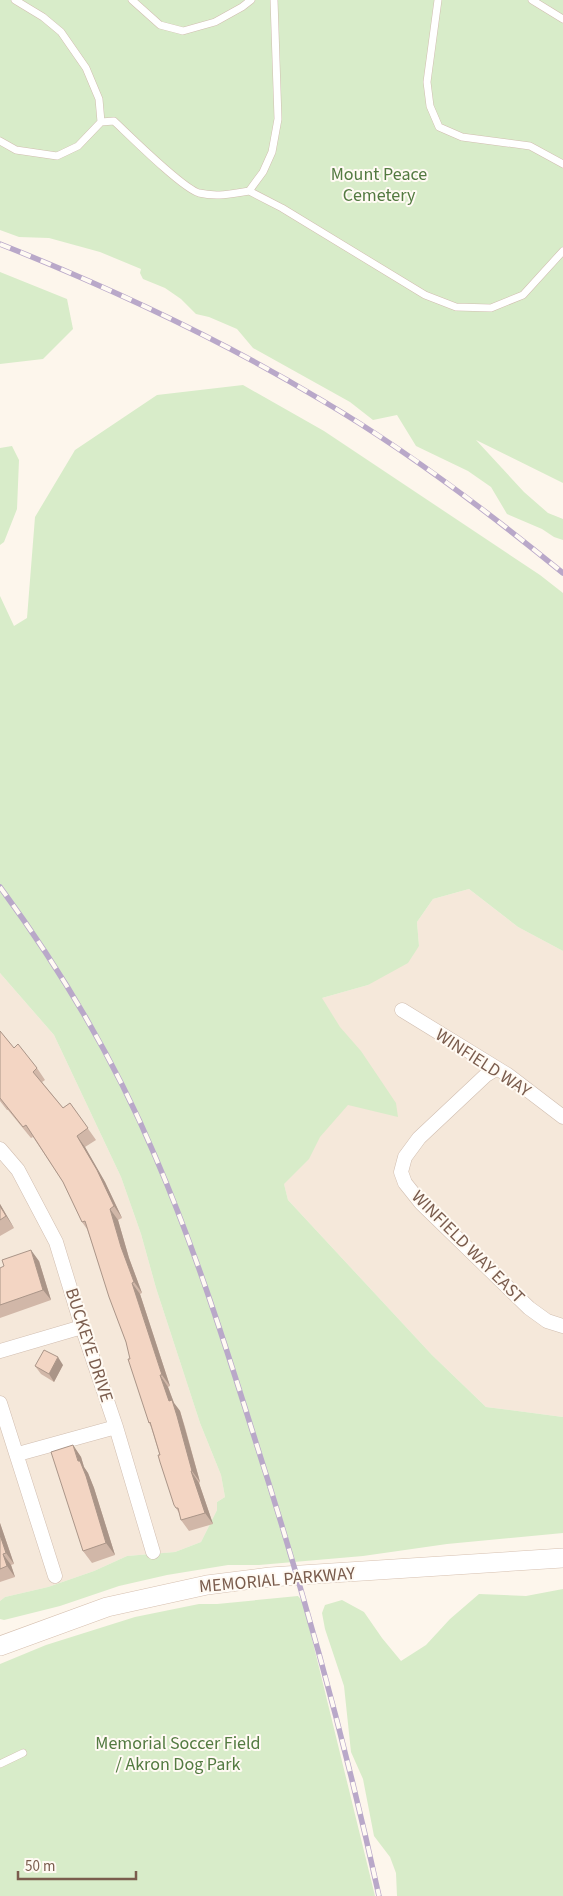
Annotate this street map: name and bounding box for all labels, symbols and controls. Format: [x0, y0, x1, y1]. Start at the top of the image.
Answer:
park label: Mount Peace Cemetery [331, 162, 427, 208]
street label: WINFIELD WAY [430, 1023, 536, 1103]
street label: WINFIELD WAY EAST [406, 1185, 530, 1309]
street label: BUCKEYE DRIVE [59, 1285, 119, 1405]
street label: MEMORIAL PARKWAY [198, 1561, 356, 1599]
park label: Memorial Soccer Field / Akron Dog Park [95, 1731, 261, 1777]
scale bar [18, 1848, 135, 1880]
text: 50 m [25, 1856, 55, 1877]

